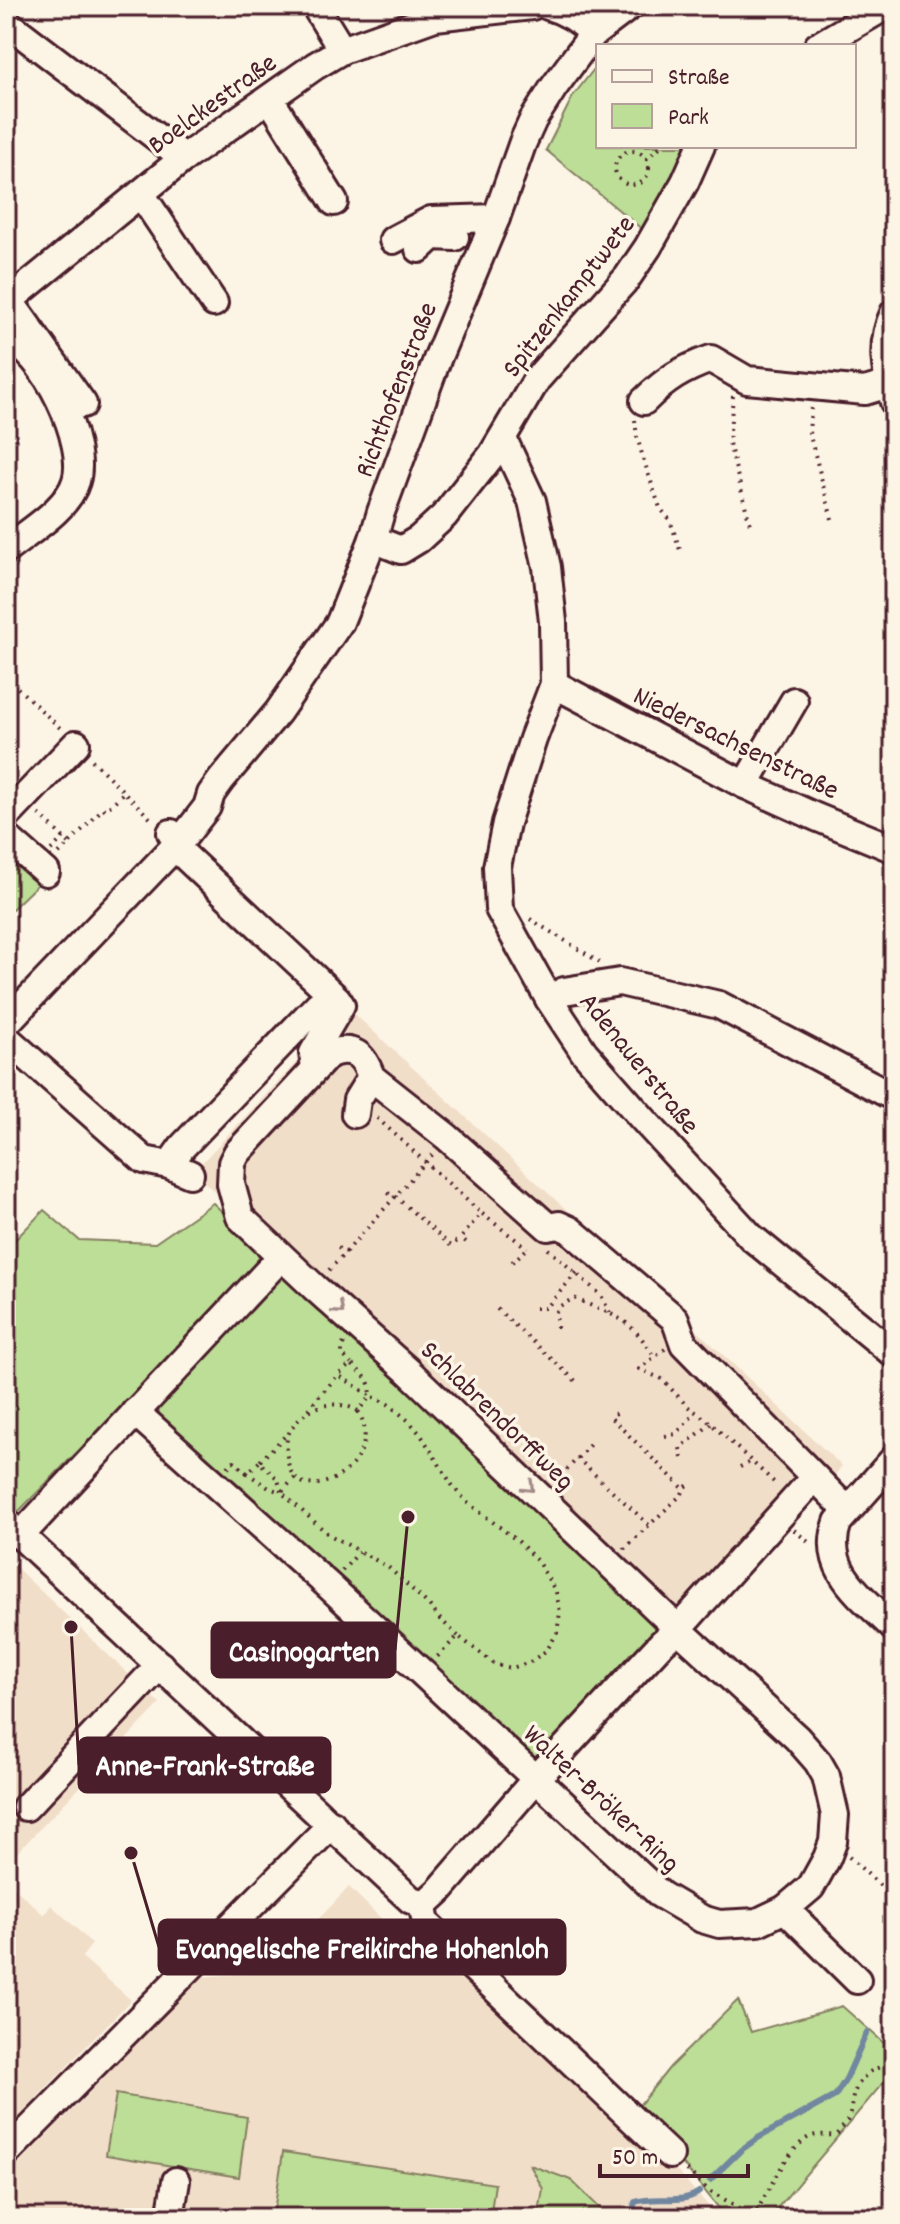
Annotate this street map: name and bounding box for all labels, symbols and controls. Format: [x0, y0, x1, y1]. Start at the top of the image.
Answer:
legend [596, 44, 856, 148]
street label: Boelckestraße [141, 45, 287, 167]
text: Straße [668, 62, 730, 96]
text: Park [668, 102, 709, 136]
street label: Spitzenkamptwete [495, 208, 647, 388]
street label: Richthofenstraße [347, 297, 450, 484]
street label: Niedersachsenstraße [625, 678, 844, 813]
street label: Adenauerstraße [567, 985, 707, 1145]
one-way arrow [330, 1299, 345, 1314]
street label: Schlabrendorffweg [409, 1333, 582, 1502]
one-way arrow [520, 1478, 534, 1492]
callout: Casinogarten [212, 1623, 395, 1677]
text: Casinogarten [229, 1634, 379, 1677]
street label: Walter-Bröker-Ring [512, 1717, 687, 1884]
callout: Anne-Frank-Straße [79, 1738, 330, 1792]
text: Anne-Frank-Straße [95, 1748, 315, 1791]
callout: Evangelische Freikirche Hohenloh [159, 1920, 565, 1974]
text: Evangelische Freikirche Hohenloh [175, 1931, 549, 1974]
scale bar [600, 2128, 748, 2178]
text: 50 m [612, 2142, 658, 2176]

